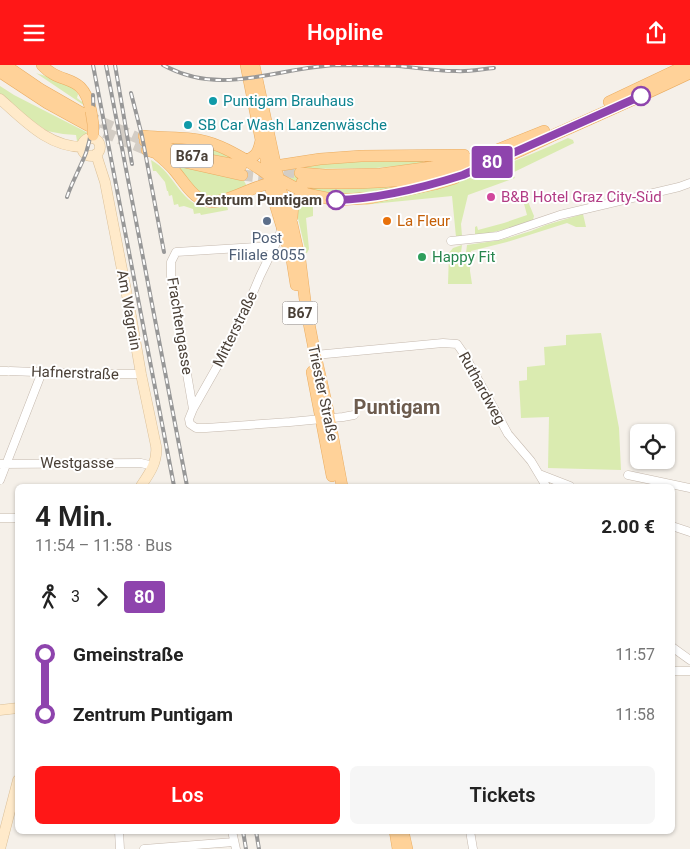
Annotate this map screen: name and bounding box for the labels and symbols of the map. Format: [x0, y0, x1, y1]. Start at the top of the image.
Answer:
unlabelled marker [631, 86, 651, 106]
place label: Puntigam Brauhaus [223, 92, 354, 110]
marker: Puntigam Brauhaus [207, 95, 219, 107]
place label: SB Car Wash Lanzenwäsche [198, 116, 387, 134]
marker: SB Car Wash Lanzenwäsche [182, 119, 194, 131]
road number: B67a [171, 145, 213, 167]
line badge: 80 [470, 146, 514, 178]
place label: B&B Hotel Graz City-Süd [501, 188, 662, 206]
marker: Zentrum Puntigam [326, 190, 346, 210]
place label: Zentrum Puntigam [196, 191, 322, 209]
marker: B&B Hotel Graz City-Süd [485, 191, 497, 203]
place label: La Fleur [397, 212, 450, 230]
marker: Post Filiale 8055 [261, 215, 273, 227]
marker: La Fleur [381, 215, 393, 227]
place label: Post Filiale 8055 [229, 229, 305, 264]
place label: Happy Fit [432, 248, 495, 266]
marker: Happy Fit [416, 251, 428, 263]
street label: Am Wagrain [113, 268, 145, 352]
street label: Frachtengasse [163, 276, 197, 376]
street label: Mitterstraße [209, 288, 261, 370]
road number: B67 [282, 302, 318, 325]
street label: Triester Straße [304, 343, 342, 443]
street label: Ruthardweg [455, 349, 509, 427]
street label: Hafnerstraße [31, 362, 119, 384]
district label: Puntigam [354, 395, 440, 419]
street label: Westgasse [40, 454, 114, 472]

